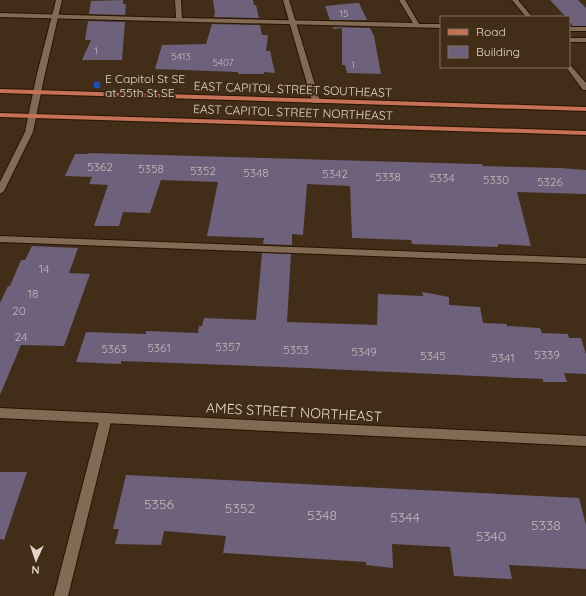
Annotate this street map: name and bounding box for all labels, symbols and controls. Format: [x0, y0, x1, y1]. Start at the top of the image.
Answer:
house number: 15 [339, 7, 349, 20]
legend [440, 16, 570, 68]
text: Road [476, 24, 506, 39]
house number: 1 [94, 44, 98, 57]
text: Building [476, 44, 520, 59]
house number: 5413 [171, 50, 191, 63]
house number: 5407 [212, 56, 234, 69]
house number: 1 [351, 58, 355, 71]
place label: E Capitol St SE at 55th St SE [105, 71, 185, 100]
street label: EAST CAPITOL STREET SOUTHEAST [193, 78, 393, 100]
marker: E Capitol St SE at 55th St SE [92, 80, 102, 90]
street label: EAST CAPITOL STREET NORTHEAST [193, 101, 393, 123]
house number: 5362 [87, 159, 113, 174]
house number: 5358 [138, 161, 164, 176]
house number: 5352 [190, 163, 216, 178]
house number: 5348 [243, 165, 269, 180]
house number: 5342 [322, 166, 348, 181]
house number: 5338 [375, 169, 401, 184]
house number: 5334 [429, 170, 455, 185]
house number: 5330 [483, 172, 509, 187]
house number: 5326 [537, 174, 564, 189]
house number: 14 [39, 261, 49, 276]
house number: 18 [28, 286, 38, 301]
house number: 20 [12, 303, 26, 318]
house number: 24 [15, 329, 27, 344]
house number: 5357 [215, 339, 241, 354]
house number: 5361 [147, 340, 171, 355]
house number: 5363 [101, 341, 127, 356]
house number: 5353 [283, 342, 309, 357]
house number: 5349 [351, 344, 377, 359]
house number: 5339 [534, 347, 560, 362]
house number: 5345 [420, 348, 446, 363]
house number: 5341 [491, 350, 515, 365]
street label: AMES STREET NORTHEAST [206, 398, 382, 426]
house number: 5356 [144, 495, 175, 513]
house number: 5352 [225, 499, 255, 517]
house number: 5348 [307, 506, 337, 524]
house number: 5344 [390, 508, 420, 526]
house number: 5338 [531, 516, 561, 534]
house number: 5340 [476, 527, 506, 545]
north arrow [16, 540, 56, 580]
text: N [31, 563, 40, 577]

